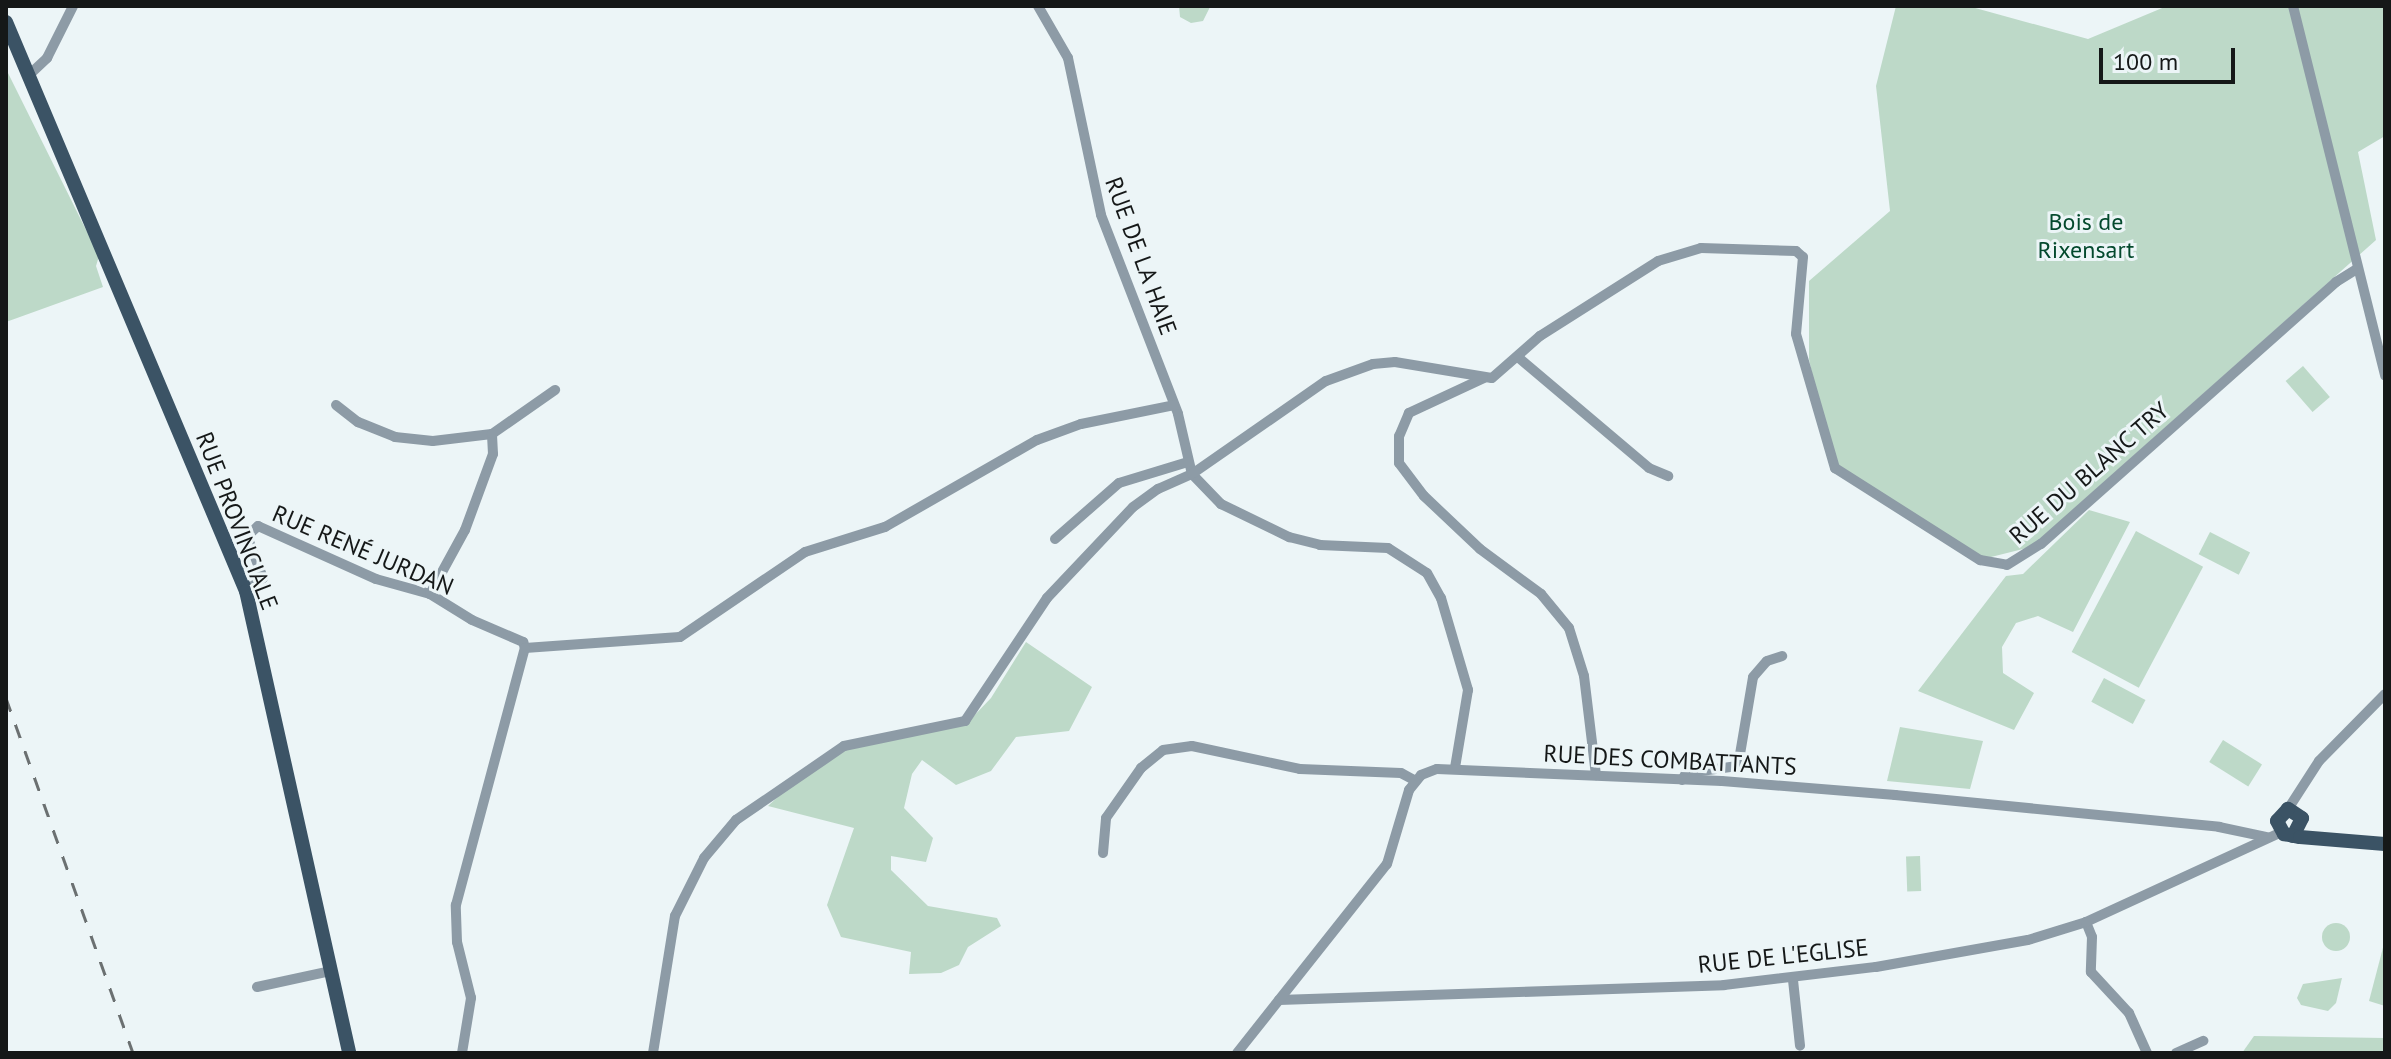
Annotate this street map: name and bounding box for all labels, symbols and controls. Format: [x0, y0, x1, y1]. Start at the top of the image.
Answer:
scale bar [2103, 32, 2239, 82]
text: 100 m [2113, 46, 2178, 77]
street label: RUE DE LA HAIE [1099, 173, 1183, 339]
park label: Bois de Rixensart [2038, 208, 2134, 264]
street label: RUE DU BLANC TRY [2003, 395, 2175, 551]
street label: RUE PROVINCIALE [190, 428, 284, 614]
street label: RUE RENÉ JURDAN [268, 499, 458, 601]
street label: RUE DES COMBATTANTS [1543, 739, 1797, 781]
street label: RUE DE L'EGLISE [1696, 933, 1870, 979]

